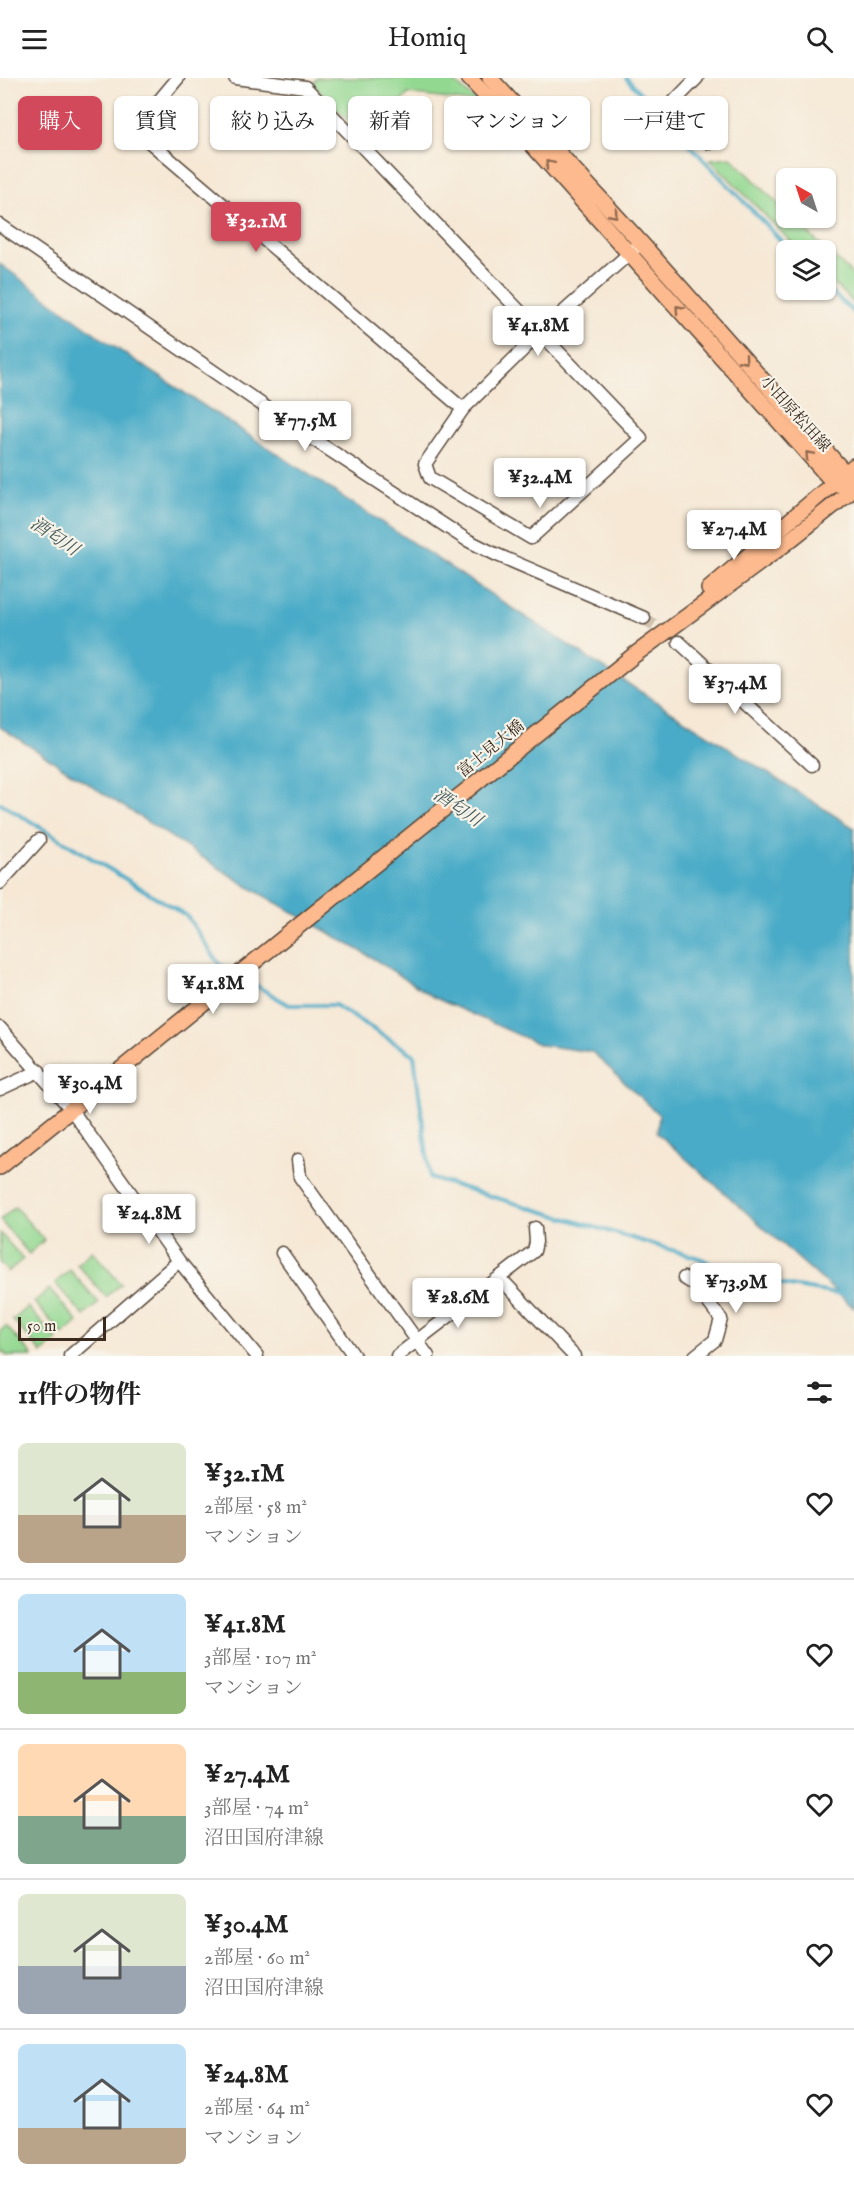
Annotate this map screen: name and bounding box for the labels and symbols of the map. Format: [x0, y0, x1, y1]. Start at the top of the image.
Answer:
one-way arrow [545, 160, 556, 171]
north arrow [776, 168, 836, 228]
pin: ¥32.1M [207, 202, 305, 253]
one-way arrow [607, 208, 618, 218]
one-way arrow [675, 305, 686, 316]
pin: ¥41.8M [489, 306, 587, 357]
one-way arrow [737, 353, 748, 364]
street label: 小田原松田線 [755, 372, 834, 457]
pin: ¥77.5M [256, 401, 354, 452]
one-way arrow [805, 451, 816, 462]
pin: ¥32.4M [491, 458, 589, 509]
pin: ¥27.4M [685, 510, 783, 561]
water label: 酒匂川 [25, 513, 85, 563]
pin: ¥37.4M [686, 664, 784, 715]
street label: 富士見大橋 [454, 717, 529, 783]
water label: 酒匂川 [428, 784, 488, 834]
pin: ¥41.8M [164, 964, 262, 1015]
pin: ¥30.4M [41, 1064, 139, 1115]
pin: ¥24.8M [100, 1194, 198, 1245]
pin: ¥73.9M [687, 1263, 785, 1314]
pin: ¥28.6M [409, 1278, 507, 1329]
scale bar [18, 1314, 106, 1342]

